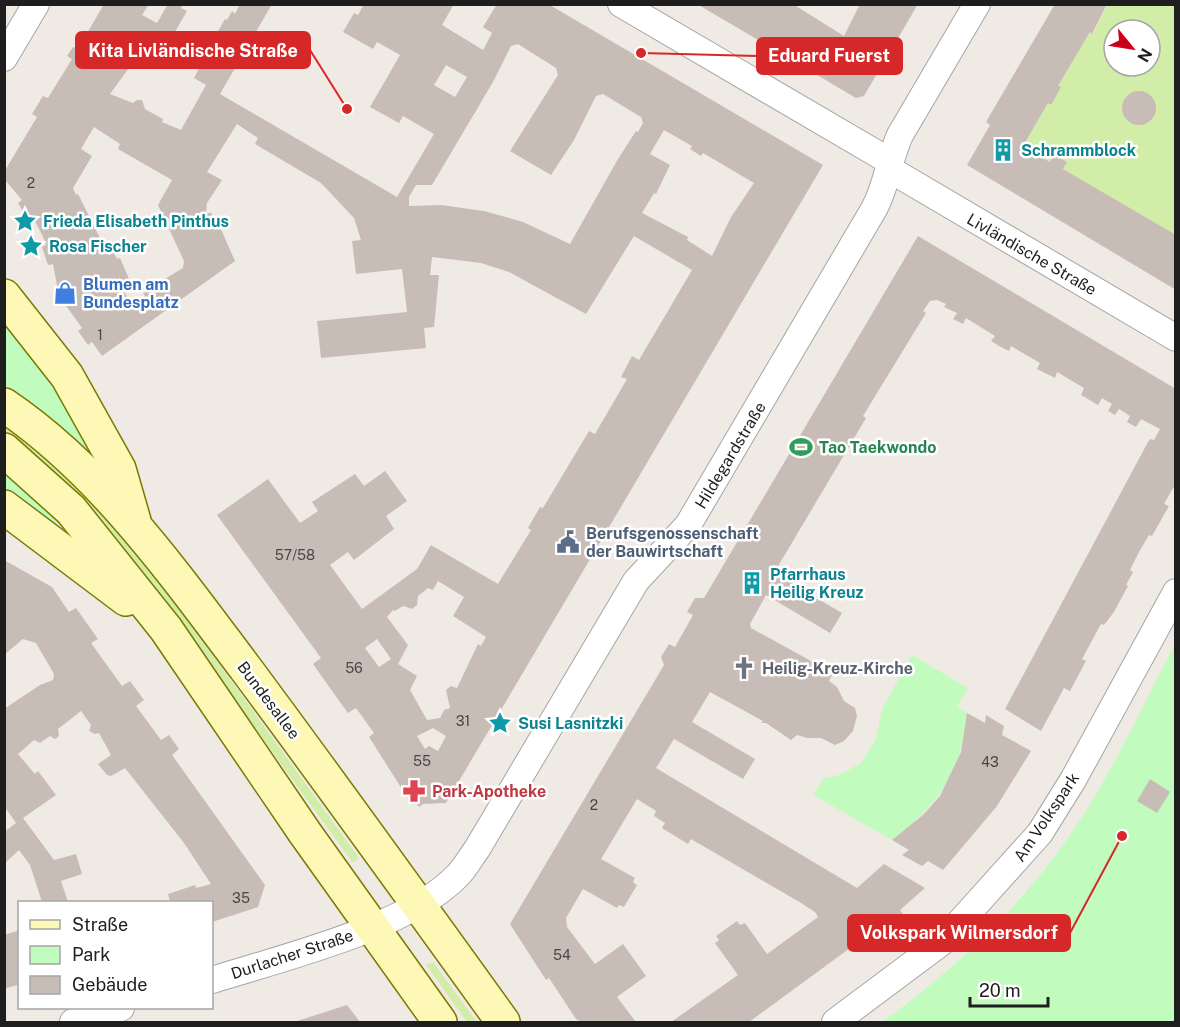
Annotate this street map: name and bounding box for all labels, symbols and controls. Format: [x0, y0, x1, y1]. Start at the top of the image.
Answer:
north arrow [1102, 18, 1162, 78]
callout: Kita Livländische Straße [76, 32, 310, 68]
callout: Eduard Fuerst [757, 38, 902, 74]
text: Kita Livländische Straße [88, 40, 298, 61]
text: Eduard Fuerst [768, 45, 890, 66]
text: N [1133, 45, 1156, 65]
building icon: Schrammblock [990, 137, 1016, 163]
place label: Schrammblock [1021, 141, 1136, 160]
house number: 2 [27, 175, 35, 191]
place icon: Frieda Elisabeth Pinthus [12, 208, 38, 234]
street label: Livländische Straße [964, 210, 1100, 299]
place label: Frieda Elisabeth Pinthus [43, 212, 229, 231]
place icon: Rosa Fischer [18, 233, 44, 259]
place label: Rosa Fischer [49, 237, 147, 256]
place label: Blumen am Bundesplatz [83, 275, 179, 312]
shop icon: Blumen am Bundesplatz [52, 280, 78, 306]
house number: 1 [97, 327, 103, 343]
street label: Hildegardstraße [691, 398, 770, 512]
sports icon: Tao Taekwondo [788, 434, 814, 460]
place label: Tao Taekwondo [819, 438, 936, 457]
place label: Berufsgenossenschaft der Bauwirtschaft [586, 524, 759, 561]
public building icon: Berufsgenossenschaft der Bauwirtschaft [555, 529, 581, 555]
house number: 57/58 [275, 547, 315, 563]
place label: Pfarrhaus Heilig Kreuz [770, 565, 863, 602]
building icon: Pfarrhaus Heilig Kreuz [739, 570, 765, 596]
church icon: Heilig-Kreuz-Kirche [731, 655, 757, 681]
street label: Bundesallee [233, 658, 304, 743]
place label: Heilig-Kreuz-Kirche [762, 659, 913, 678]
house number: 56 [345, 660, 363, 676]
place icon: Susi Lasnitzki [487, 710, 513, 736]
house number: 31 [456, 713, 470, 729]
place label: Susi Lasnitzki [518, 714, 623, 733]
house number: 55 [413, 753, 431, 769]
house number: 43 [981, 754, 999, 770]
street label: Am Volkspark [1010, 769, 1083, 865]
pharmacy icon: Park-Apotheke [401, 778, 427, 804]
place label: Park-Apotheke [432, 782, 546, 801]
house number: 2 [590, 797, 598, 813]
house number: 35 [232, 890, 250, 906]
legend [18, 901, 213, 1009]
text: Straße [72, 914, 128, 935]
callout: Volkspark Wilmersdorf [848, 915, 1070, 951]
text: Volkspark Wilmersdorf [860, 922, 1058, 943]
street label: Durlacher Straße [229, 926, 356, 983]
text: Park [72, 944, 110, 965]
house number: 54 [553, 947, 571, 963]
scale bar [970, 970, 1048, 1008]
text: Gebäude [72, 974, 147, 995]
text: 20 m [979, 980, 1021, 1001]

